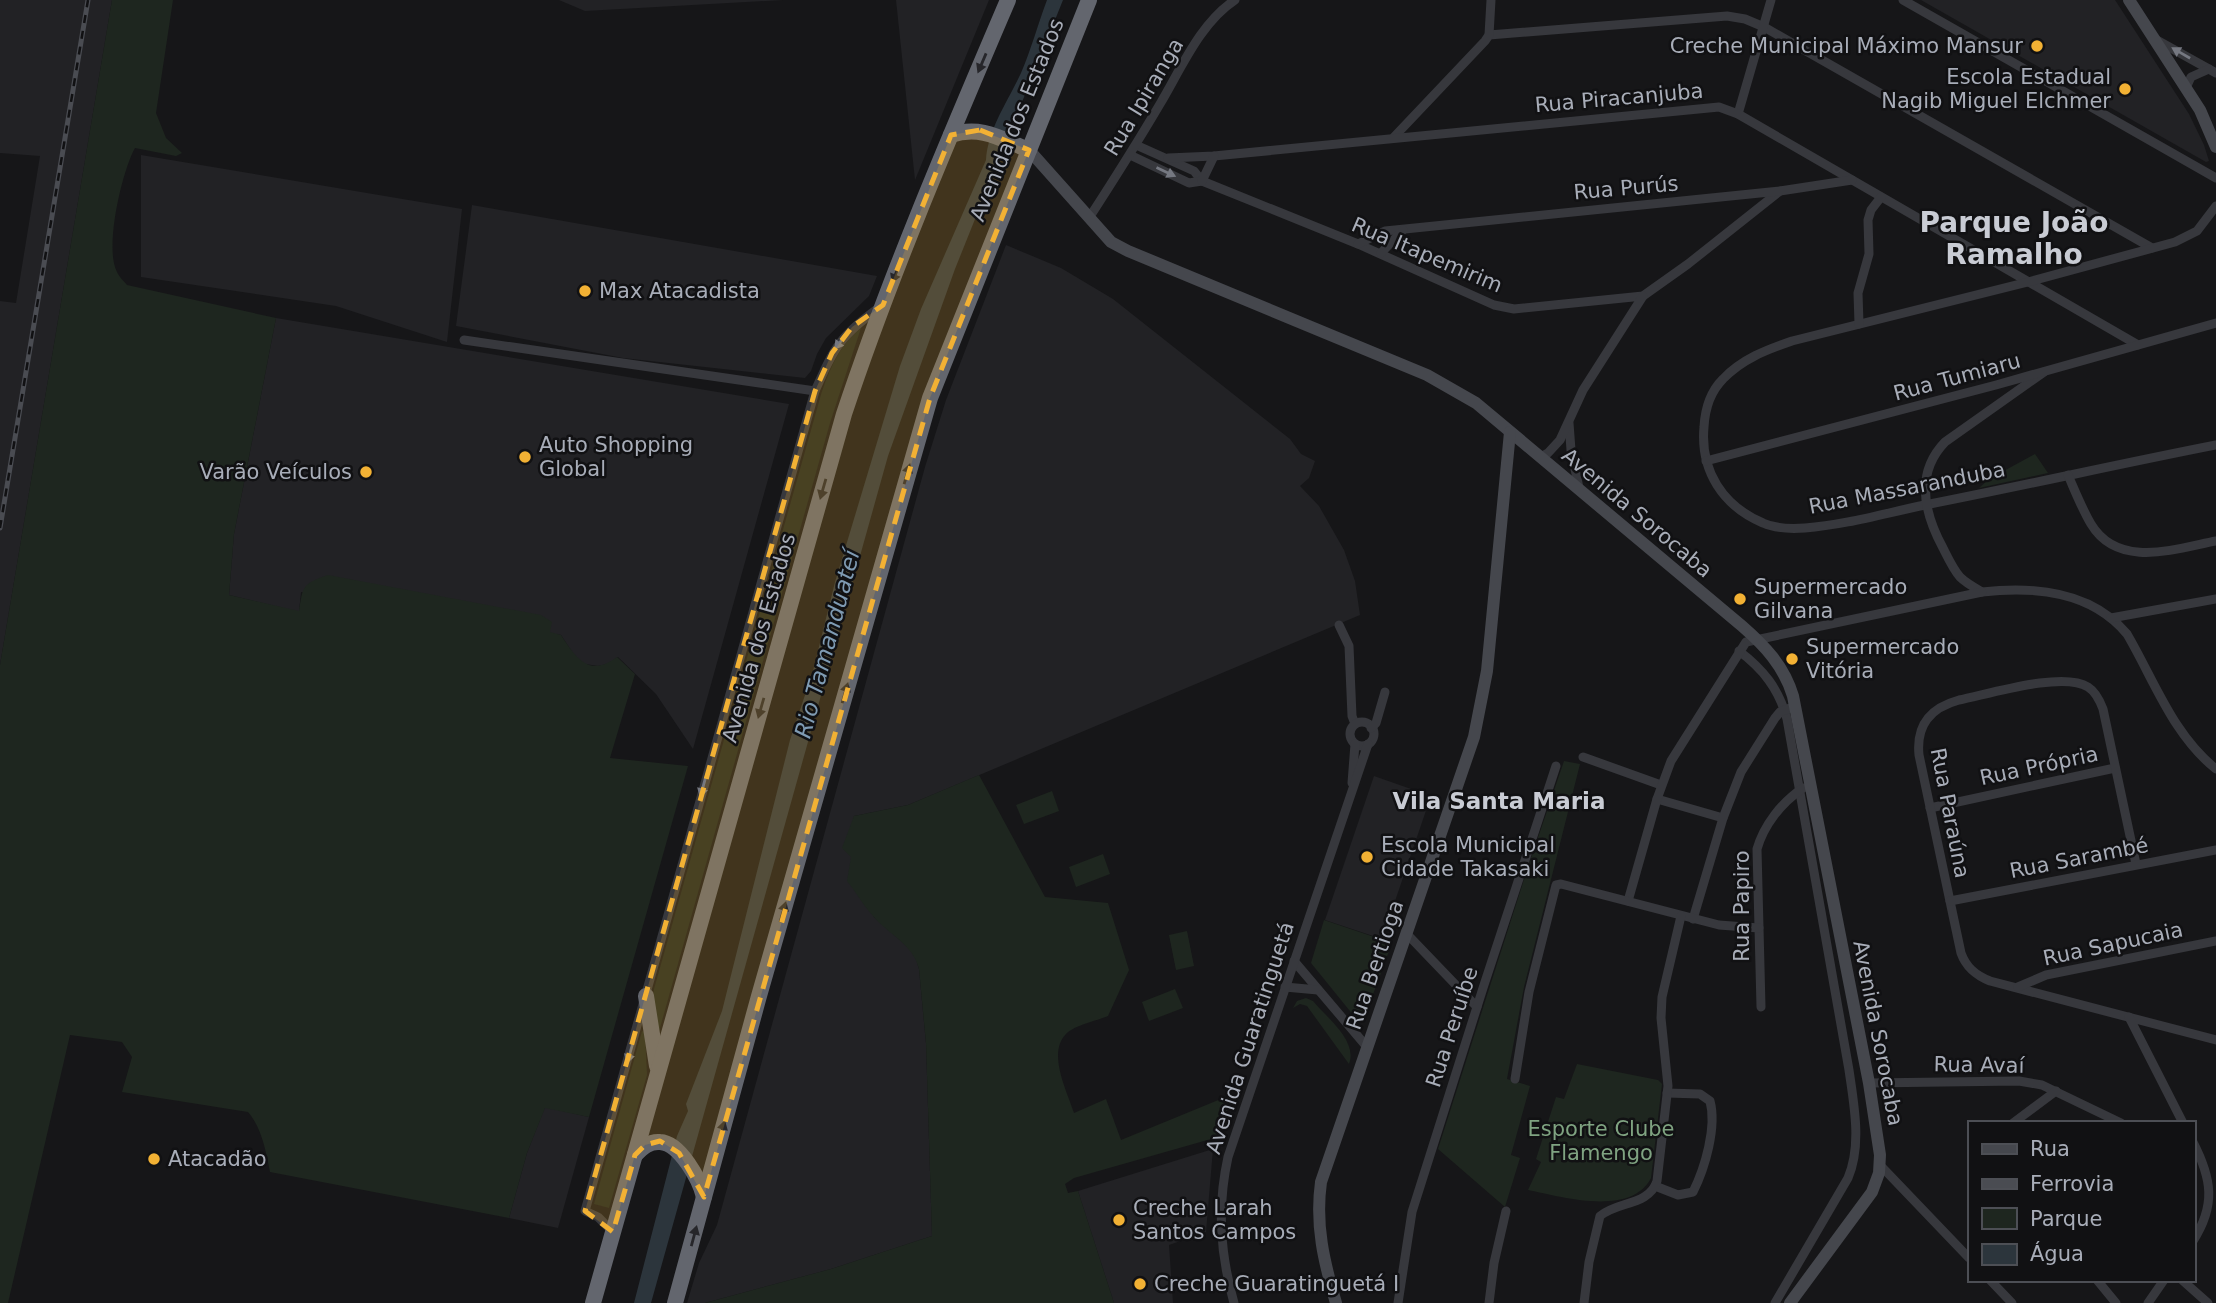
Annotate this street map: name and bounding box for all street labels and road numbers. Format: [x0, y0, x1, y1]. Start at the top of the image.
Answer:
street label: Avenida dos Estados [965, 15, 1069, 225]
street label: Rua Ipiranga [1099, 34, 1189, 160]
street label: Rua Piracanjuba [1534, 79, 1704, 117]
street label: Rua Purús [1573, 171, 1679, 205]
street label: Rua Itapemirim [1348, 212, 1506, 298]
street label: Rua Tumiaru [1891, 349, 2023, 405]
street label: Avenida Sorocaba [1557, 443, 1717, 583]
street label: Rua Massaranduba [1807, 457, 2007, 519]
street label: Avenida dos Estados [718, 531, 800, 745]
street label: Rua Própria [1978, 742, 2100, 790]
street label: Rua Paraúna [1926, 746, 1974, 880]
street label: Rua Sarambé [2008, 833, 2150, 883]
street label: Rua Papiro [1730, 850, 1754, 962]
street label: Rua Bertioga [1342, 897, 1408, 1033]
street label: Rua Sapucaia [2041, 917, 2185, 971]
street label: Avenida Guaratinguetá [1201, 919, 1299, 1157]
street label: Avenida Sorocaba [1848, 938, 1908, 1128]
street label: Rua Peruíbe [1421, 964, 1483, 1090]
street label: Rua Avaí [1933, 1052, 2026, 1078]

